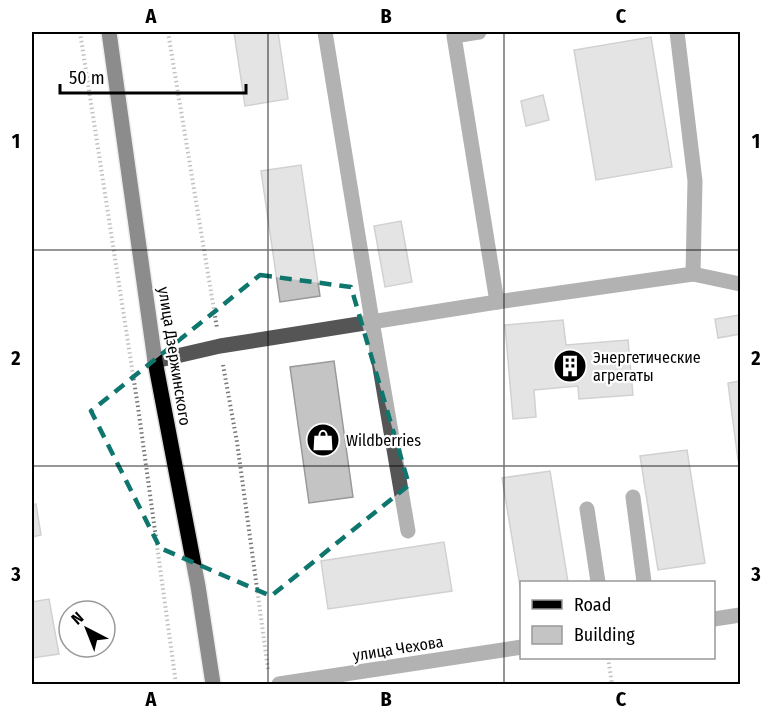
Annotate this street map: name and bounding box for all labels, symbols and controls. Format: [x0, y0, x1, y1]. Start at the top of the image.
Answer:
text: A [145, 4, 158, 28]
text: B [380, 4, 392, 28]
text: C [616, 4, 627, 28]
scale bar [60, 57, 246, 95]
text: 50 m [69, 67, 105, 89]
text: 1 [12, 129, 20, 153]
text: 1 [752, 129, 760, 153]
street label: улица Дзержинского [154, 285, 195, 427]
text: 2 [10, 346, 21, 370]
text: 2 [750, 346, 761, 370]
building icon: Энергетические агрегаты [552, 348, 588, 384]
place label: Энергетические агрегаты [593, 348, 701, 385]
shop icon: Wildberries [305, 422, 341, 458]
place label: Wildberries [346, 431, 421, 450]
text: 3 [10, 562, 21, 586]
text: 3 [750, 562, 761, 586]
legend [520, 581, 715, 659]
text: Road [574, 594, 611, 616]
north arrow [57, 599, 117, 659]
text: N [67, 608, 87, 628]
text: Building [574, 624, 635, 646]
street label: улица Чехова [351, 632, 445, 665]
text: A [145, 687, 158, 711]
text: B [380, 687, 392, 711]
text: C [616, 687, 627, 711]

